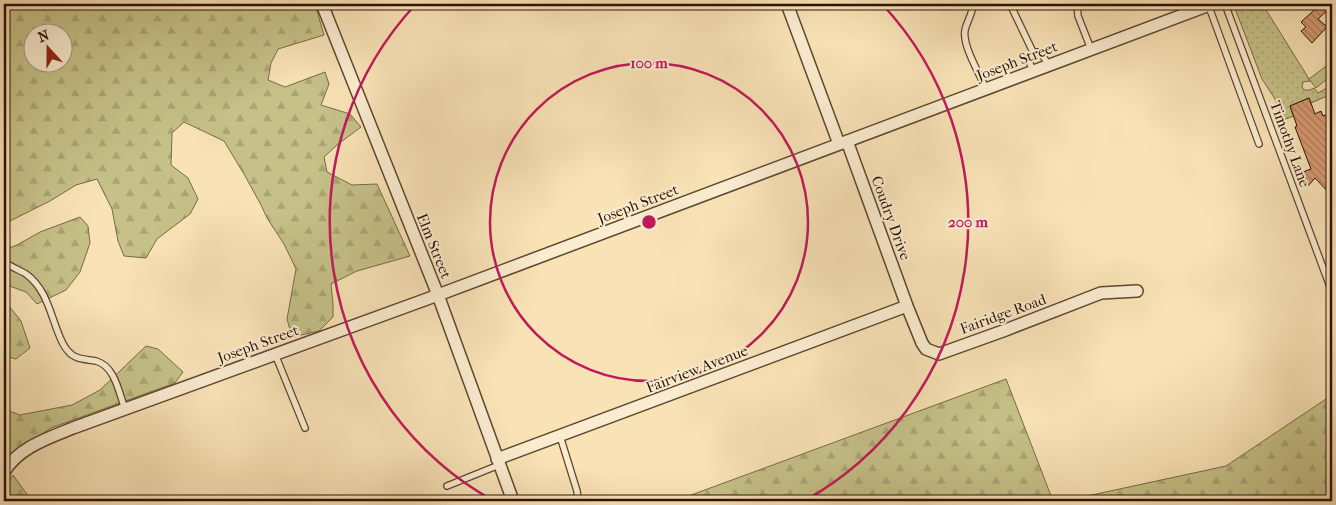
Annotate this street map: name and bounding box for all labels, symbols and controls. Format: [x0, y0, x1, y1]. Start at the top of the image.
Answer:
north arrow [22, 22, 72, 72]
text: N [36, 26, 52, 46]
street label: Joseph Street [973, 37, 1061, 85]
text: 100 m [630, 54, 668, 72]
street label: Timothy Lane [1266, 98, 1314, 190]
street label: Coudry Drive [867, 173, 915, 263]
street label: Joseph Street [594, 180, 682, 228]
street label: Elm Street [413, 211, 455, 282]
centre of rings [640, 213, 658, 231]
text: 200 m [948, 213, 988, 231]
street label: Fairidge Road [958, 290, 1049, 338]
street label: Joseph Street [214, 321, 302, 367]
street label: Fairview Avenue [644, 341, 751, 397]

